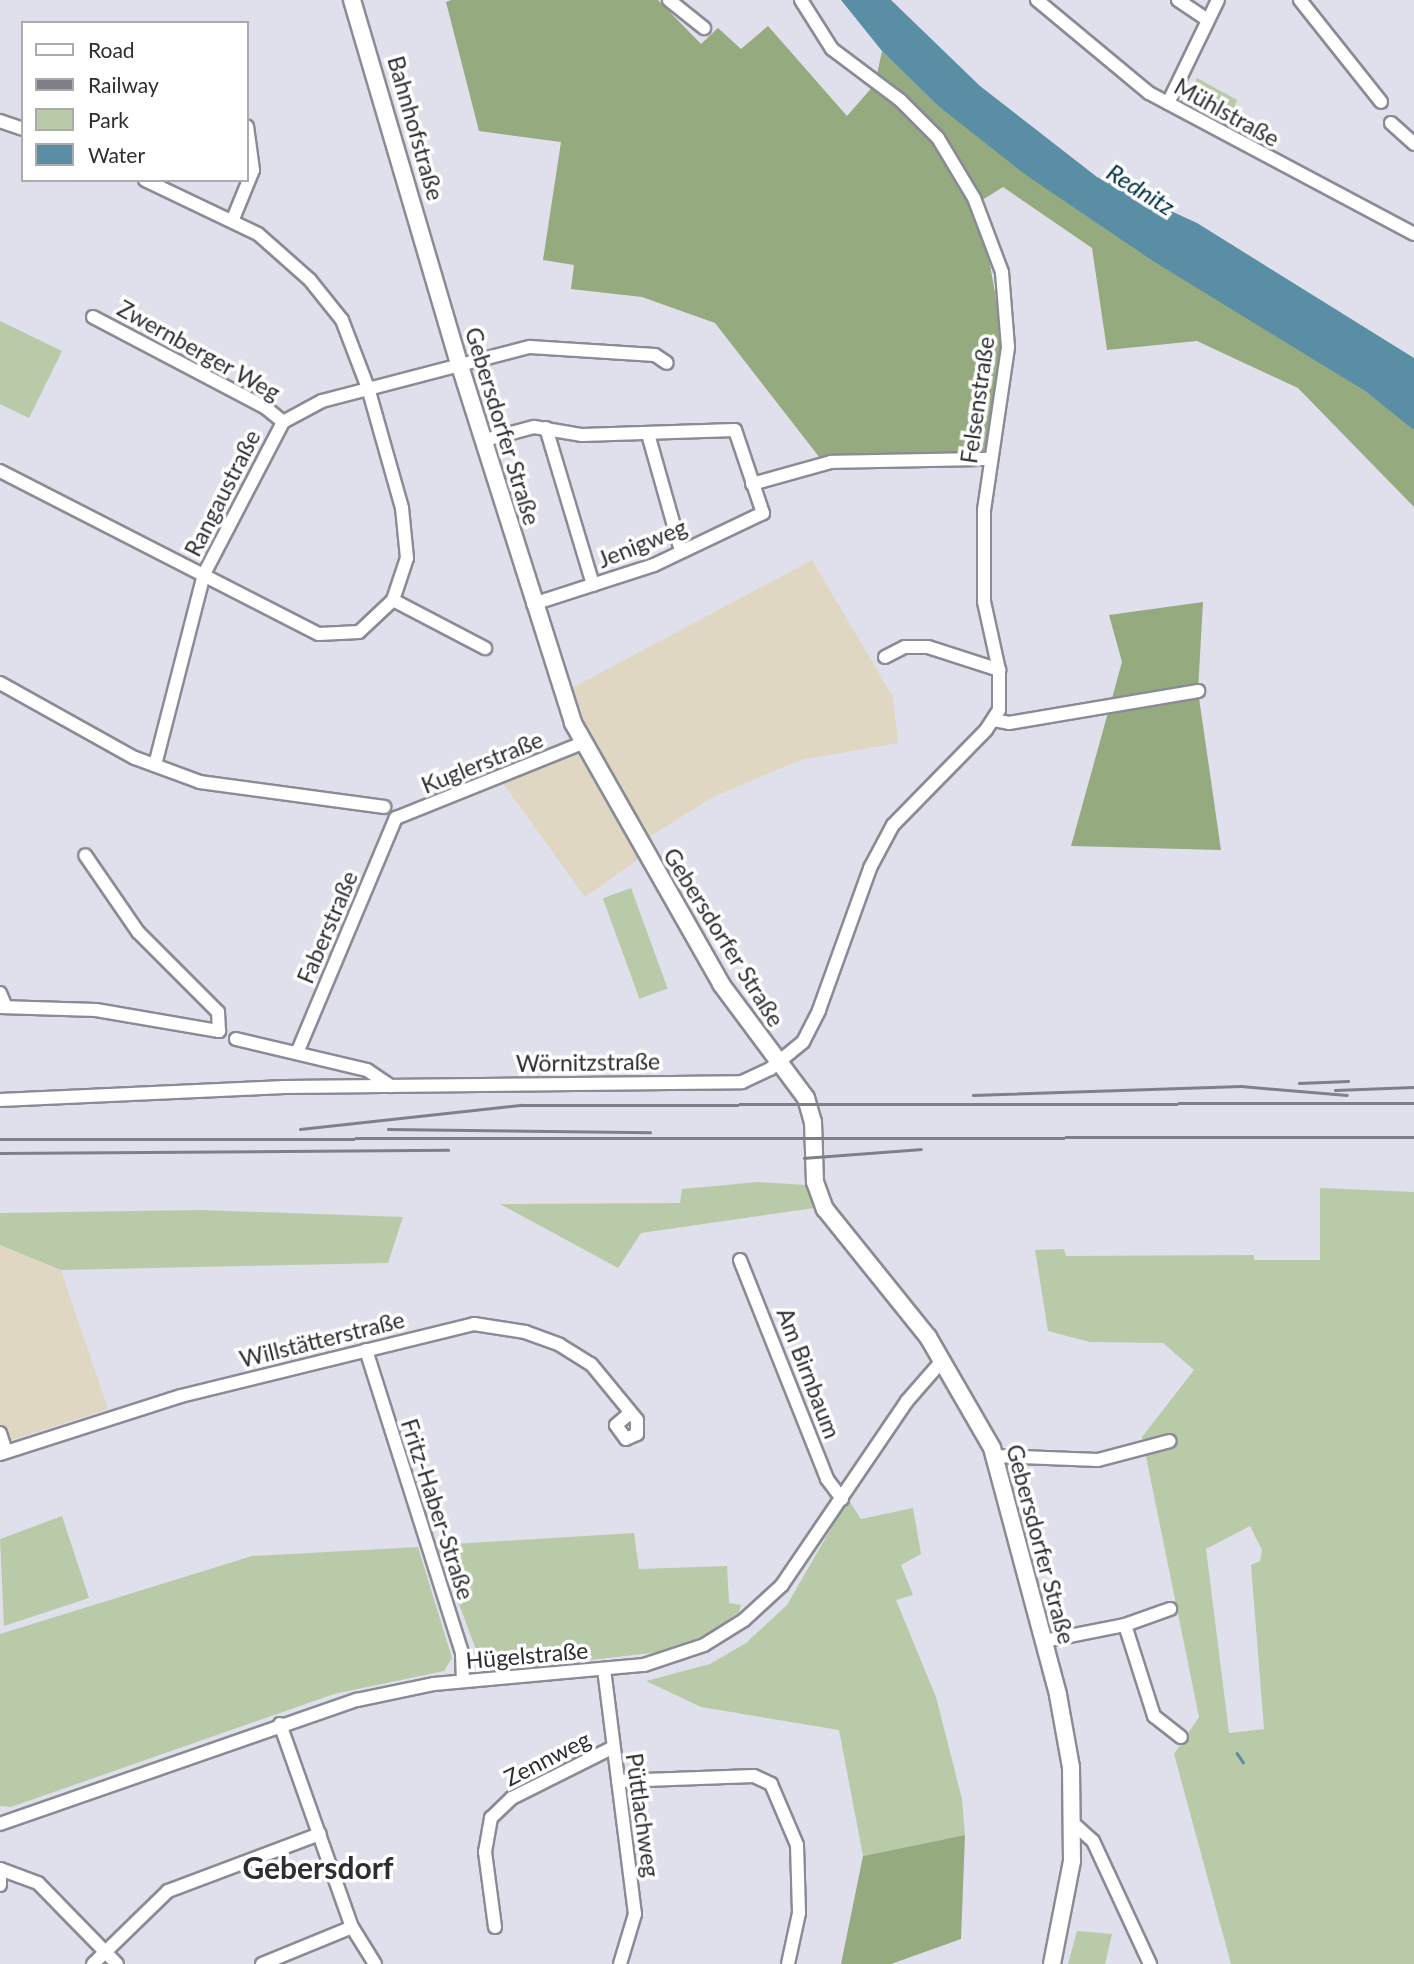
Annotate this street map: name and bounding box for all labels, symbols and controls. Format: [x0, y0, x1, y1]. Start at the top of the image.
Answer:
legend [21, 21, 248, 182]
text: Road [88, 37, 135, 62]
street label: Bahnhofstraße [382, 53, 450, 203]
text: Railway [88, 72, 159, 97]
street label: Mühlstraße [1170, 72, 1284, 152]
text: Park [88, 107, 129, 132]
text: Water [88, 142, 145, 167]
water label: Rednitz [1102, 157, 1180, 221]
street label: Zwernberger Weg [113, 294, 285, 406]
street label: Gebersdorfer Straße [460, 324, 546, 528]
street label: Felsenstraße [954, 335, 1000, 465]
street label: Rangaustraße [178, 425, 266, 561]
street label: Jenigweg [593, 513, 691, 573]
street label: Kuglerstraße [417, 725, 547, 799]
street label: Gebersdorfer Straße [658, 842, 790, 1032]
street label: Faberstraße [291, 867, 363, 987]
street label: Wörnitzstraße [516, 1047, 660, 1077]
street label: Am Birnbaum [771, 1304, 847, 1442]
street label: Willstätterstraße [237, 1305, 407, 1373]
street label: Fritz-Haber-Straße [396, 1415, 480, 1603]
street label: Gebersdorfer Straße [1001, 1441, 1081, 1647]
street label: Hügelstraße [465, 1636, 589, 1674]
street label: Zennweg [499, 1725, 595, 1791]
street label: Püttlachweg [621, 1751, 665, 1879]
district label: Gebersdorf [242, 1849, 394, 1885]

